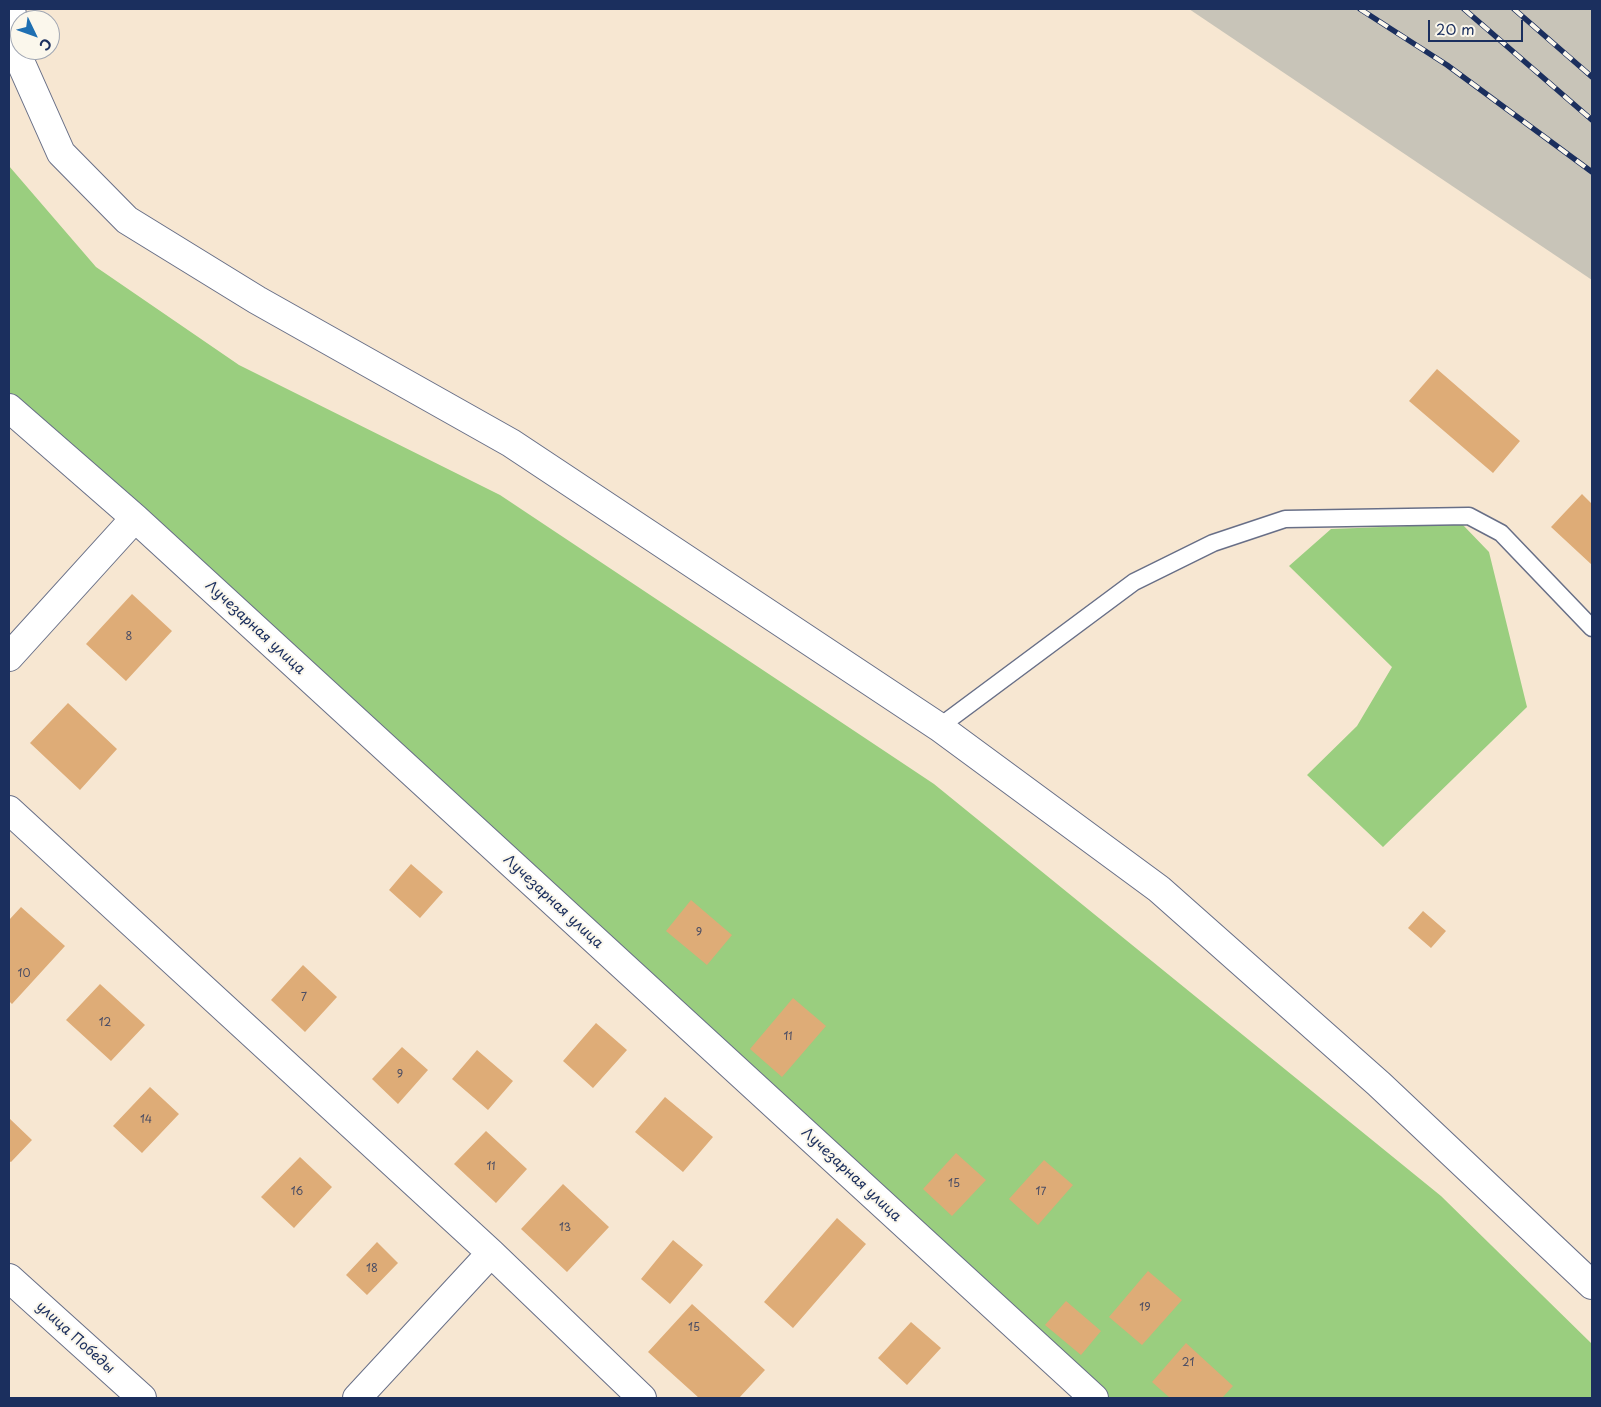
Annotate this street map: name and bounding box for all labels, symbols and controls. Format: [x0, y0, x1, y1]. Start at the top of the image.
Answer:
north arrow [10, 10, 60, 60]
scale bar [1431, 10, 1526, 42]
text: 20 m [1436, 17, 1475, 40]
text: С [34, 34, 57, 56]
street label: Лучезарная улица [202, 578, 308, 678]
house number: 8 [126, 630, 132, 644]
street label: Лучезарная улица [500, 852, 606, 952]
house number: 9 [696, 926, 702, 940]
house number: 10 [18, 967, 30, 981]
house number: 7 [301, 991, 307, 1005]
house number: 12 [99, 1016, 111, 1030]
house number: 11 [783, 1030, 793, 1044]
house number: 9 [397, 1068, 403, 1082]
house number: 14 [140, 1113, 152, 1127]
street label: Лучезарная улица [798, 1125, 904, 1225]
house number: 11 [486, 1160, 496, 1174]
house number: 15 [948, 1177, 960, 1191]
house number: 16 [291, 1185, 303, 1199]
house number: 17 [1036, 1185, 1046, 1199]
house number: 13 [559, 1221, 571, 1235]
house number: 18 [366, 1262, 378, 1276]
street label: улица Победы [32, 1298, 118, 1378]
house number: 19 [1139, 1301, 1151, 1315]
house number: 15 [688, 1321, 700, 1335]
house number: 21 [1182, 1356, 1194, 1370]

